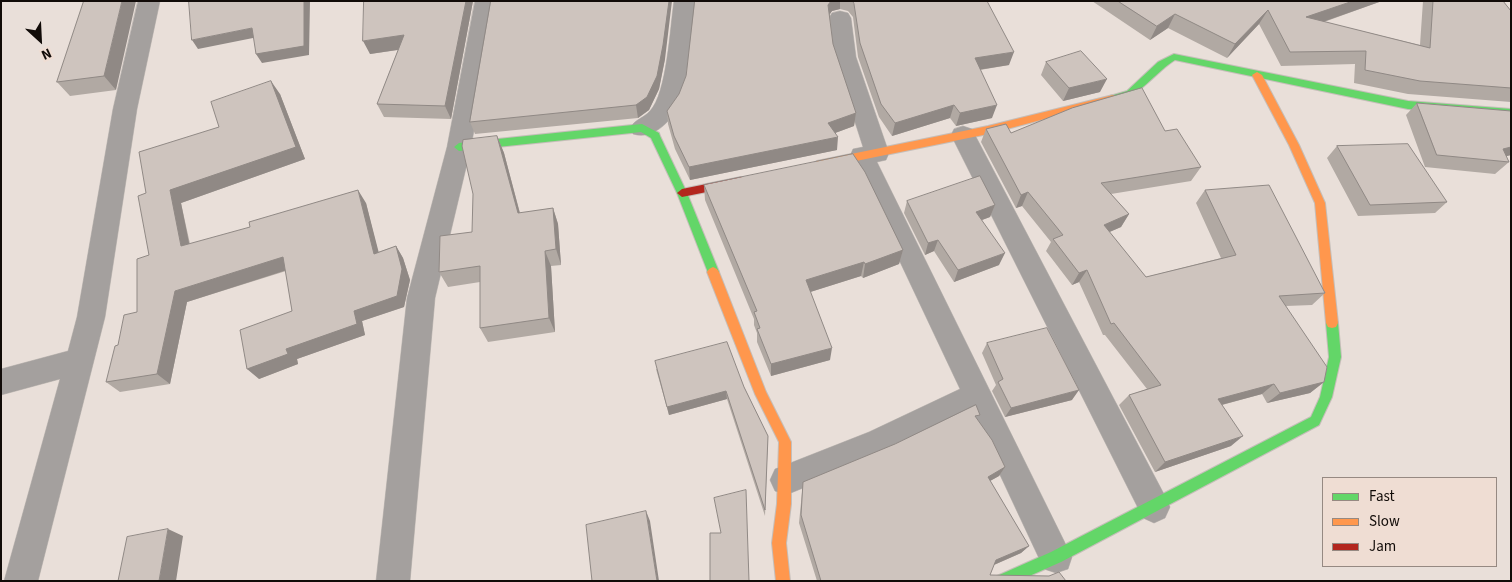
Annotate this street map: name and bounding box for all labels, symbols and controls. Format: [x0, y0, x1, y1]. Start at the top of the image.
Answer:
north arrow [15, 15, 65, 65]
text: N [38, 43, 55, 65]
legend [1322, 477, 1497, 567]
text: Fast [1369, 486, 1395, 507]
text: Slow [1369, 511, 1400, 532]
text: Jam [1369, 536, 1396, 557]

